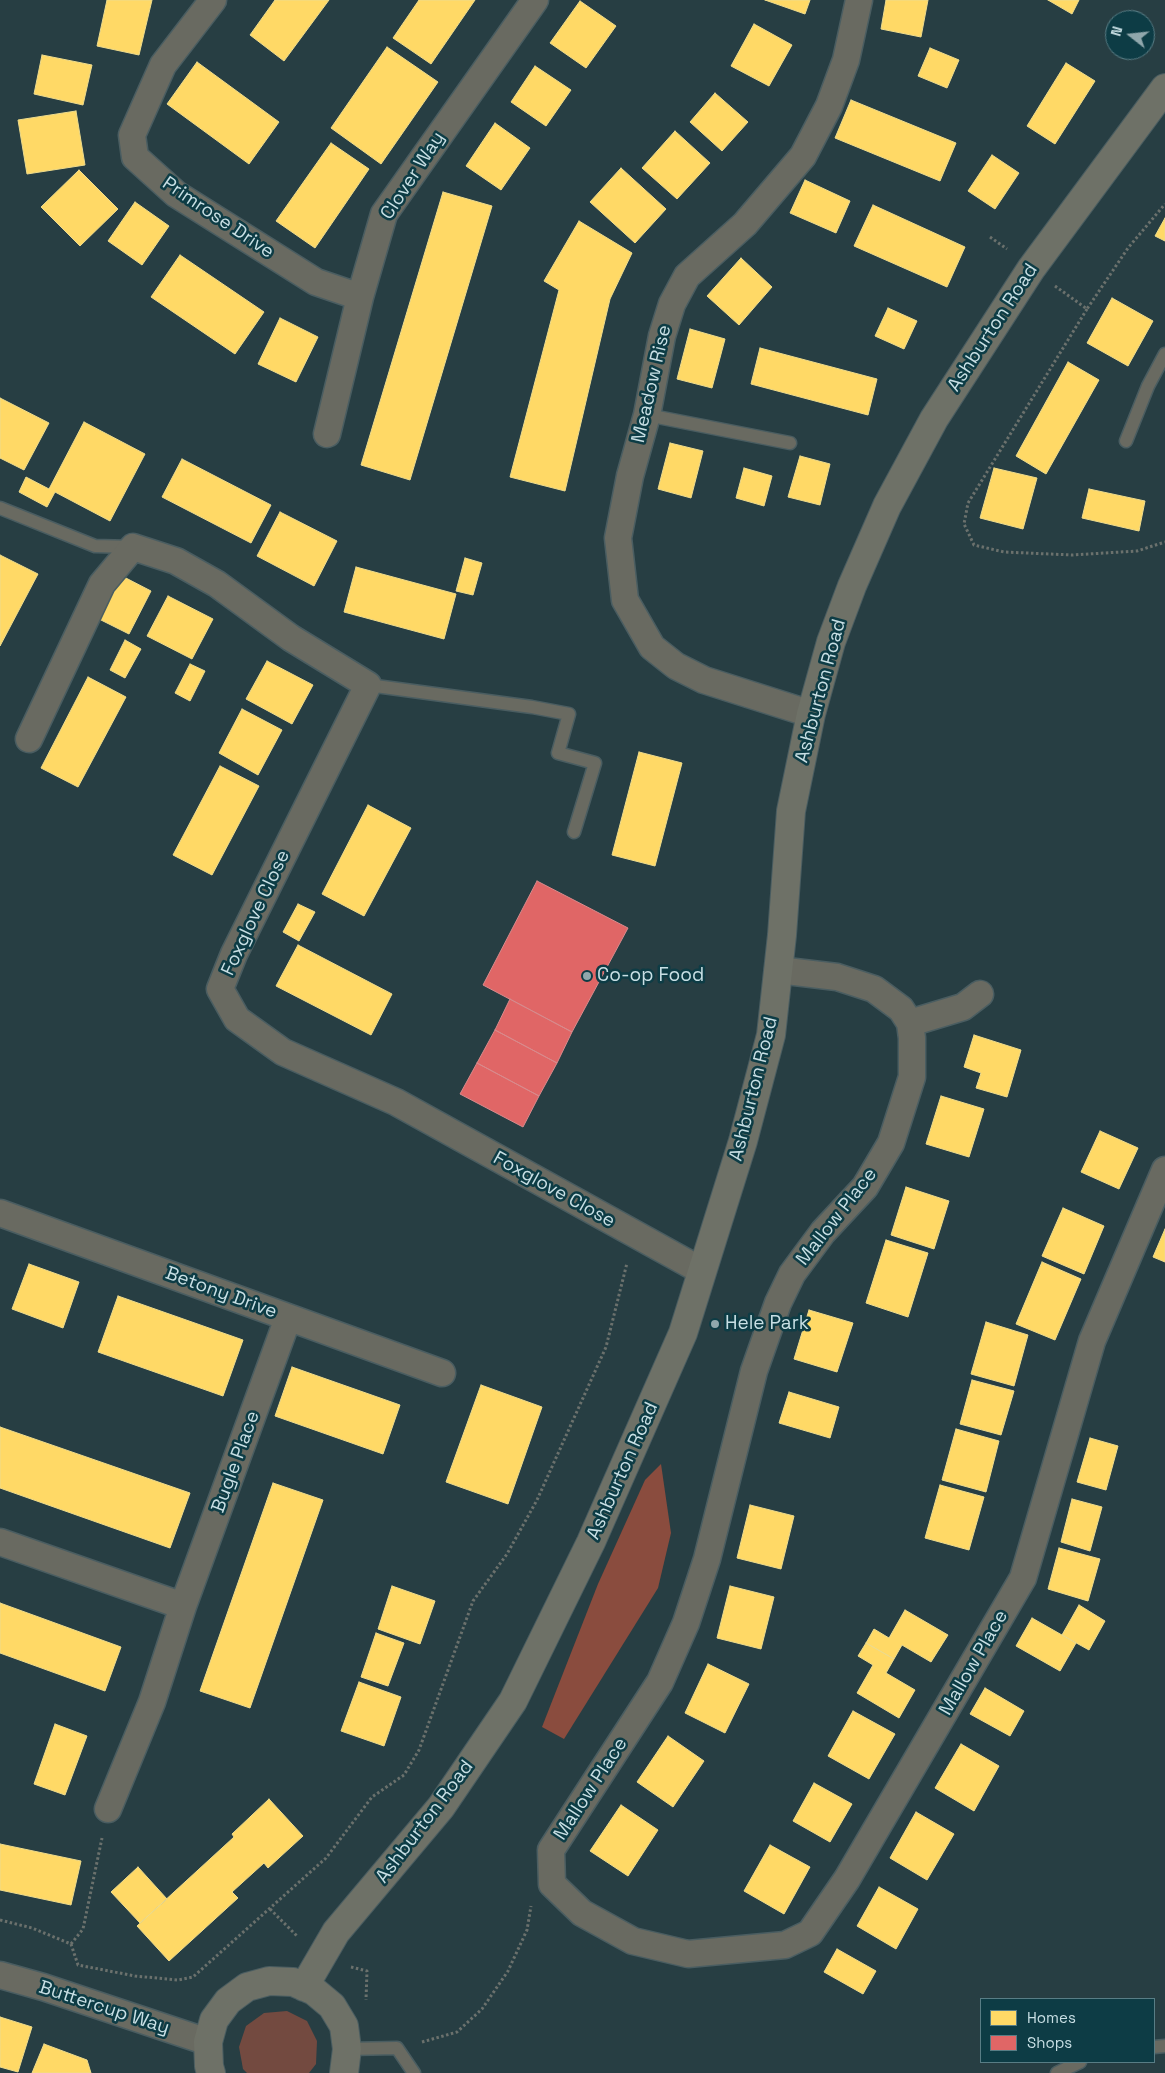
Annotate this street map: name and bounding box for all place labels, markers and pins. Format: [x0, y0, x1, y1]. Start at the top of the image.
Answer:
place label: Co-op Food [597, 965, 704, 987]
marker: Co-op Food [581, 970, 593, 982]
place label: Hele Park [725, 1313, 809, 1335]
marker: Hele Park [709, 1318, 721, 1330]

